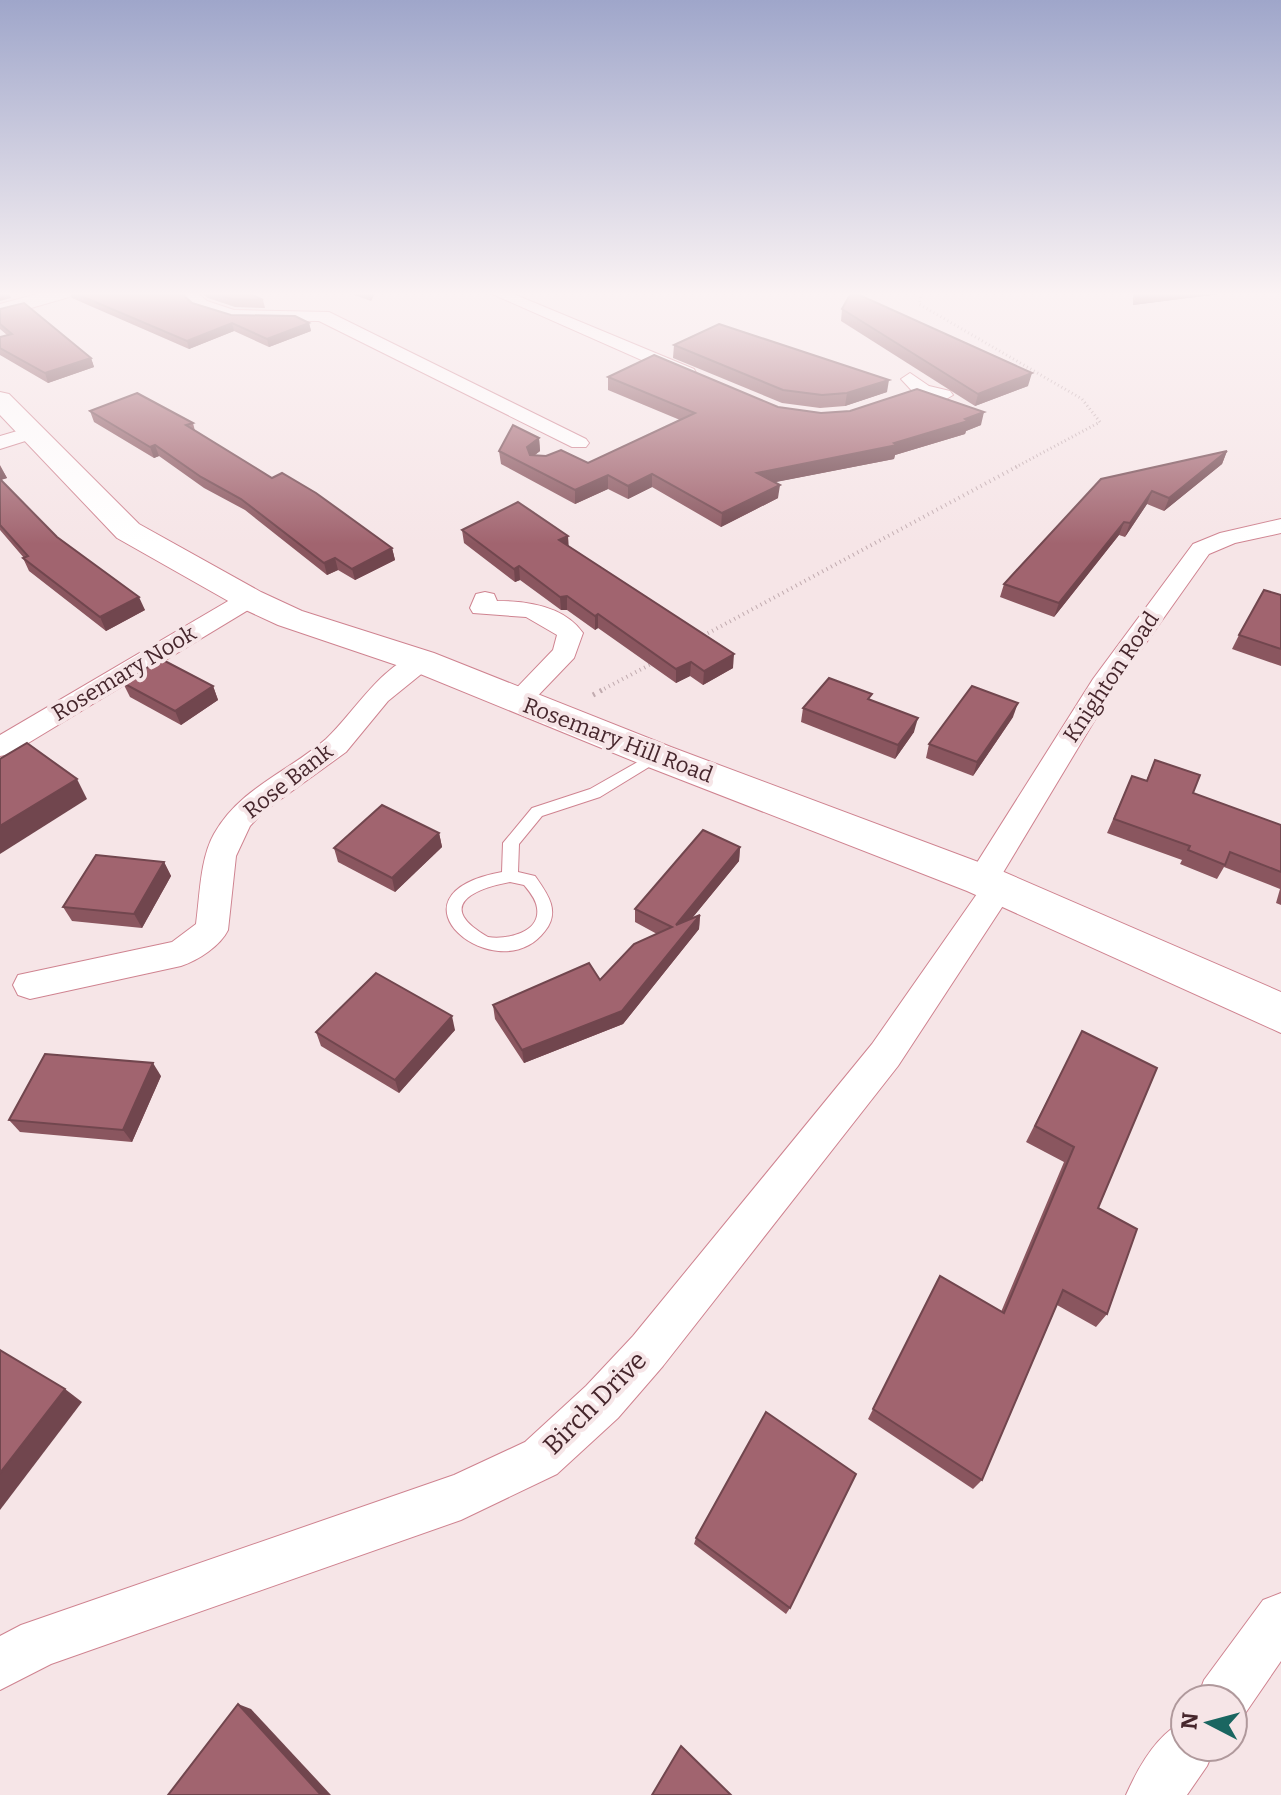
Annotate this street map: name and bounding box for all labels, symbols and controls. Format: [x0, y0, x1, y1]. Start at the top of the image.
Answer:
street label: Knighton Road [1057, 607, 1165, 747]
street label: Rosemary Nook [47, 619, 201, 727]
street label: Rosemary Hill Road [519, 691, 717, 789]
street label: Rose Bank [238, 737, 338, 824]
street label: Birch Drive [537, 1345, 653, 1461]
north arrow [1169, 1683, 1249, 1763]
text: N [1175, 1711, 1204, 1731]

